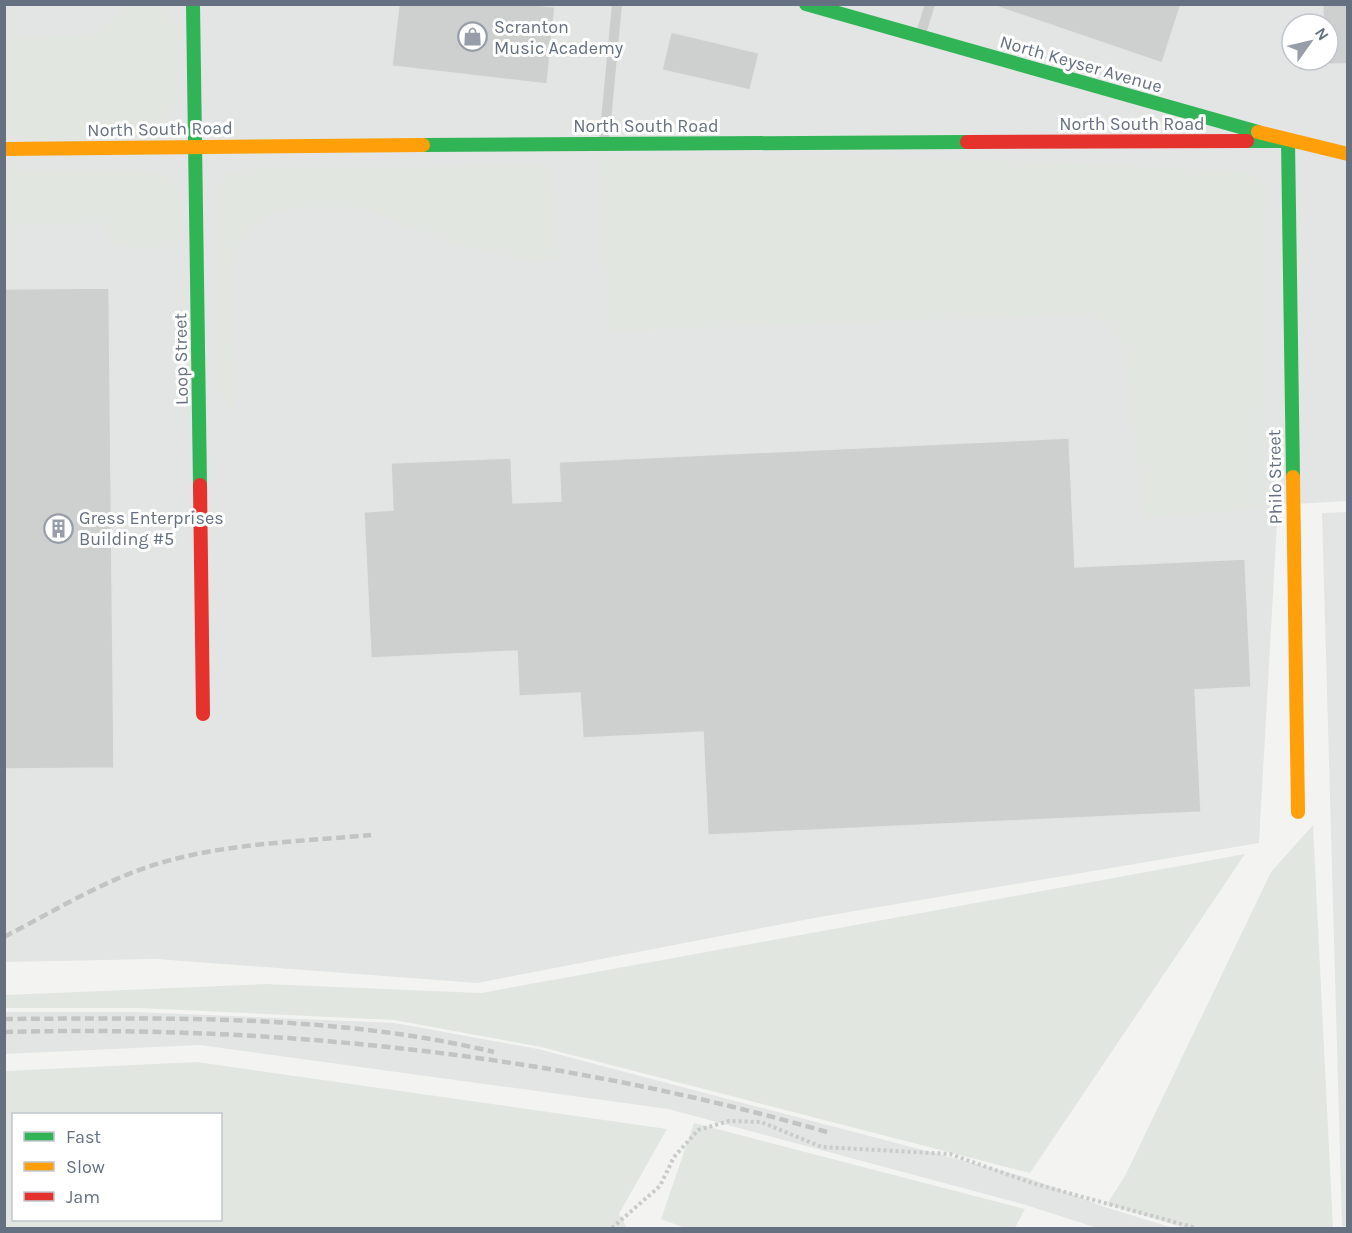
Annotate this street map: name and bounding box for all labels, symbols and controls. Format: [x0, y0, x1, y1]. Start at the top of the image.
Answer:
north arrow [1280, 12, 1340, 72]
place label: Scranton Music Academy [494, 16, 624, 59]
shop icon: Scranton Music Academy [457, 21, 489, 53]
text: N [1311, 24, 1333, 44]
street label: North Keyser Avenue [997, 30, 1165, 98]
street label: North South Road [1059, 113, 1205, 135]
street label: North South Road [573, 115, 719, 137]
street label: North South Road [87, 117, 233, 141]
street label: Loop Street [169, 312, 193, 405]
street label: Philo Street [1263, 429, 1287, 525]
place label: Gress Enterprises Building #5 [79, 507, 224, 550]
building icon: Gress Enterprises Building #5 [42, 512, 74, 544]
legend [12, 1113, 222, 1221]
text: Fast [66, 1126, 101, 1148]
text: Slow [66, 1156, 105, 1178]
text: Jam [66, 1186, 100, 1208]

